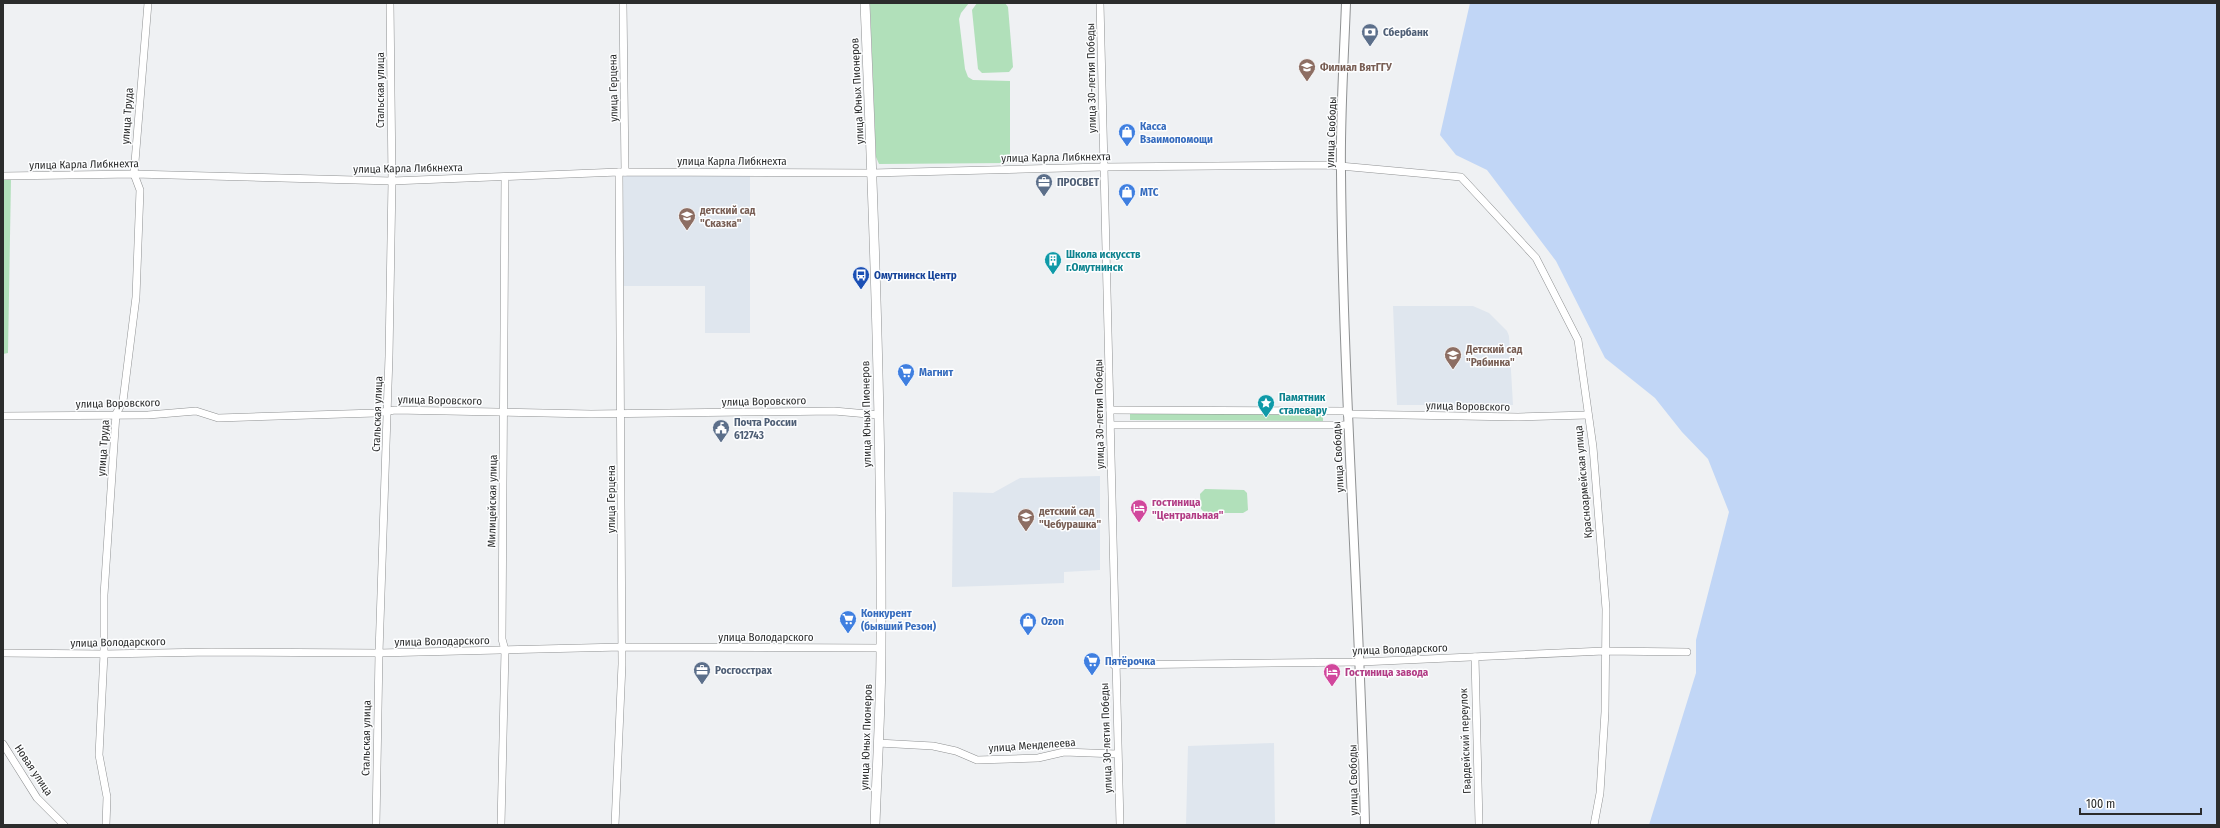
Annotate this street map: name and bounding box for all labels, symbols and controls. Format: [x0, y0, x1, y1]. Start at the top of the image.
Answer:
bank icon: Сбербанк [1360, 22, 1380, 47]
street label: улица 30-летия Победы [1084, 23, 1099, 133]
place label: Сбербанк [1383, 26, 1429, 39]
street label: улица Юных Пионеров [848, 37, 867, 144]
street label: Стальская улица [374, 52, 387, 128]
street label: улица Герцена [606, 54, 621, 122]
school or university icon: Филиал ВятГГУ [1297, 57, 1317, 82]
place label: Филиал ВятГГУ [1320, 61, 1392, 74]
street label: улица Труда [119, 87, 136, 145]
street label: улица Свободы [1324, 96, 1339, 168]
place label: Касса Взаимопомощи [1140, 120, 1213, 146]
shop icon: Касса Взаимопомощи [1117, 122, 1137, 147]
street label: улица Карла Либкнехта [1001, 150, 1111, 165]
street label: улица Карла Либкнехта [677, 155, 787, 168]
street label: улица Карла Либкнехта [29, 157, 139, 172]
street label: улица Карла Либкнехта [353, 161, 463, 176]
office icon: ПРОСВЕТ [1034, 172, 1054, 197]
place label: ПРОСВЕТ [1057, 176, 1100, 189]
shop icon: МТС [1117, 182, 1137, 207]
place label: МТС [1140, 186, 1159, 199]
place label: детский сад "Сказка" [699, 204, 756, 230]
school or university icon: детский сад "Сказка" [677, 206, 697, 231]
place label: Школа искусств г.Омутнинск [1066, 248, 1141, 274]
building icon: Школа искусств г.Омутнинск [1043, 250, 1063, 275]
bus stop icon: Омутнинск Центр [851, 265, 871, 290]
place label: Омутнинск Центр [874, 269, 957, 282]
place label: Детский сад "Рябинка" [1465, 343, 1523, 369]
school or university icon: Детский сад "Рябинка" [1443, 345, 1463, 370]
street label: улица 30-летия Победы [1092, 359, 1107, 469]
street label: улица Юных Пионеров [859, 361, 874, 467]
supermarket icon: Магнит [896, 362, 916, 387]
place label: Магнит [919, 366, 953, 379]
street label: Стальская улица [370, 376, 385, 452]
place label: Памятник сталевару [1279, 391, 1328, 417]
street label: улица Воровского [398, 393, 483, 408]
place icon: Памятник сталевару [1256, 393, 1276, 418]
street label: улица Воровского [722, 394, 807, 409]
street label: улица Воровского [76, 396, 161, 411]
street label: улица Воровского [1426, 399, 1511, 414]
place label: Почта России 612743 [734, 416, 797, 442]
public building icon: Почта России 612743 [711, 418, 731, 443]
street label: улица Труда [95, 419, 112, 477]
street label: улица Свободы [1330, 421, 1347, 493]
street label: Красноармейская улица [1572, 425, 1595, 539]
street label: Милицейская улица [485, 454, 500, 548]
street label: улица Герцена [605, 465, 618, 533]
place label: гостиница "Центральная" [1152, 496, 1224, 522]
hotel icon: гостиница "Центральная" [1129, 498, 1149, 523]
place label: детский сад "Чебурашка" [1038, 505, 1101, 531]
school or university icon: детский сад "Чебурашка" [1016, 507, 1036, 532]
place label: Конкурент (бывший Резон) [861, 607, 937, 633]
supermarket icon: Конкурент (бывший Резон) [838, 609, 858, 634]
shop icon: Ozon [1018, 611, 1038, 636]
place label: Ozon [1041, 615, 1064, 628]
street label: улица Володарского [718, 631, 814, 644]
street label: улица Володарского [394, 634, 490, 649]
street label: улица Володарского [70, 635, 166, 650]
street label: улица Володарского [1352, 641, 1448, 658]
supermarket icon: Пятёрочка [1082, 651, 1102, 676]
place label: Пятёрочка [1105, 655, 1156, 668]
office icon: Росгосстрах [692, 660, 712, 685]
hotel icon: Гостиница завода [1322, 662, 1342, 687]
place label: Росгосстрах [715, 664, 773, 677]
place label: Гостиница завода [1345, 666, 1429, 679]
street label: улица 30-летия Победы [1098, 683, 1115, 793]
street label: улица Юных Пионеров [858, 684, 875, 790]
street label: Гвардейский переулок [1457, 687, 1474, 794]
street label: Стальская улица [359, 700, 374, 776]
street label: улица Менделеева [988, 736, 1076, 755]
street label: Новая улица [12, 742, 55, 798]
street label: улица Свободы [1346, 744, 1361, 816]
scale bar [2080, 790, 2201, 816]
text: 100 m [2086, 797, 2115, 811]

